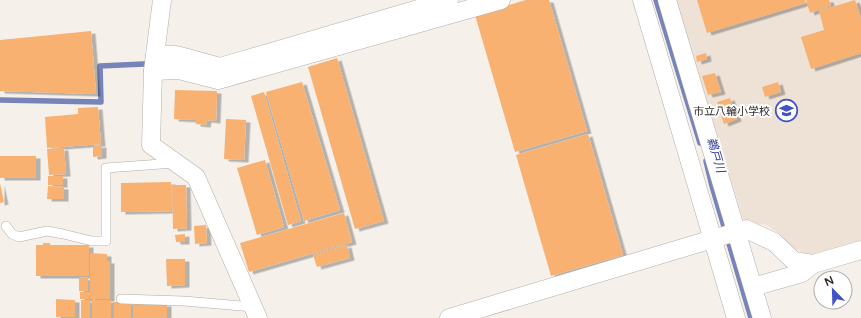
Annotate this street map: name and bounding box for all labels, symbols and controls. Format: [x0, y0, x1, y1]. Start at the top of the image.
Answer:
school or university icon: 市立八輪小学校 [773, 98, 799, 124]
place label: 市立八輪小学校 [693, 105, 770, 118]
water label: 鵜戸川 [704, 136, 729, 176]
north arrow [813, 270, 853, 310]
text: N [823, 274, 836, 289]

